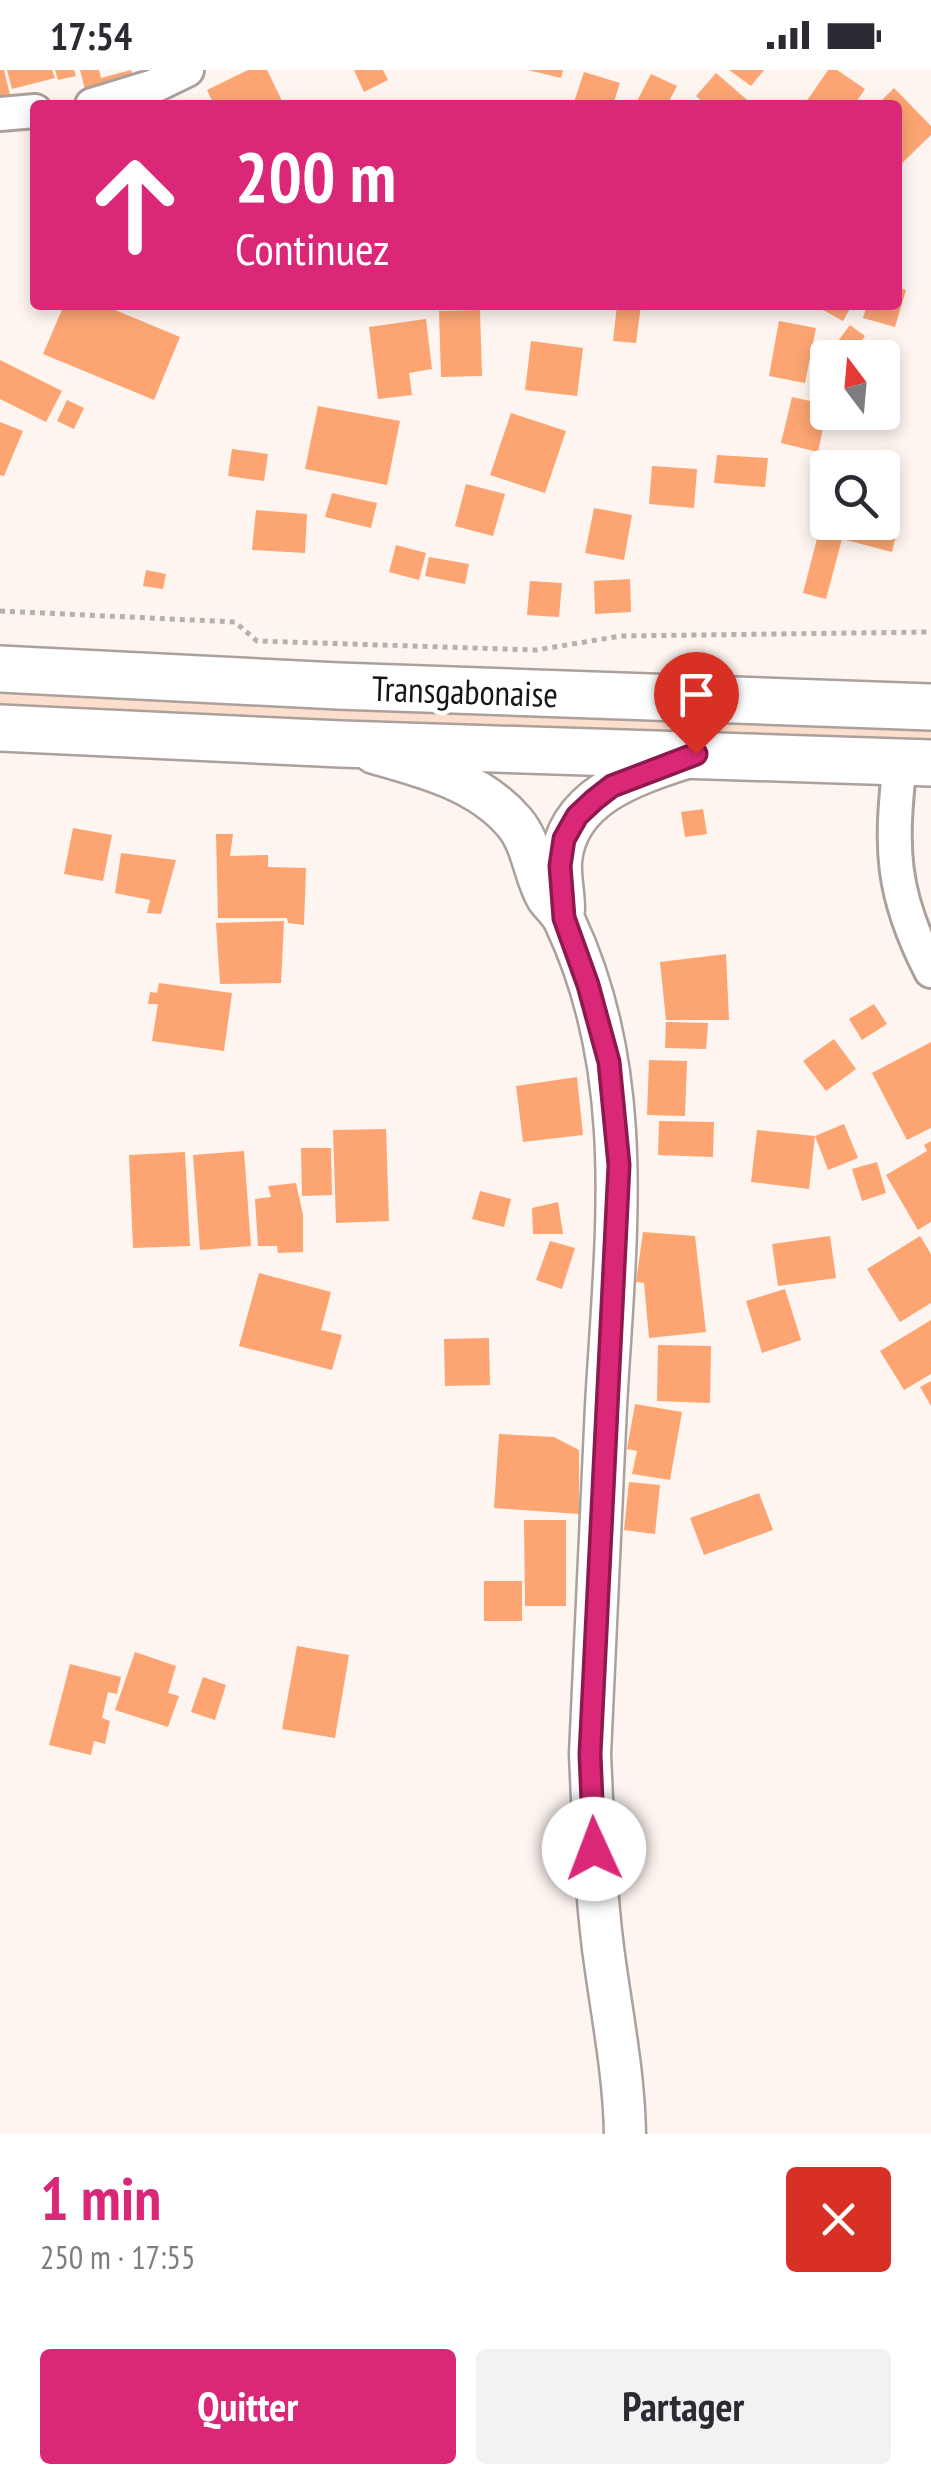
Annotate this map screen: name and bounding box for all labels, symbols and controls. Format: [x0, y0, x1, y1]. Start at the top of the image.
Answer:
text: 17:54 [50, 11, 132, 60]
text: 200 m [235, 131, 396, 221]
icon: ahead [70, 140, 200, 270]
text: Continuez [235, 219, 389, 277]
north arrow [810, 340, 900, 430]
map controls [810, 340, 900, 540]
button: search [810, 450, 900, 540]
pin [654, 652, 739, 755]
street label: Transgabonaise [371, 665, 559, 717]
icon: arrive [669, 667, 724, 722]
position arrow [542, 1797, 646, 1901]
text: 1 min [40, 2159, 161, 2237]
button: close [786, 2167, 891, 2272]
text: 250 m · 17:55 [40, 2236, 195, 2278]
button: Quitter [40, 2349, 456, 2464]
button: Partager [476, 2349, 891, 2464]

